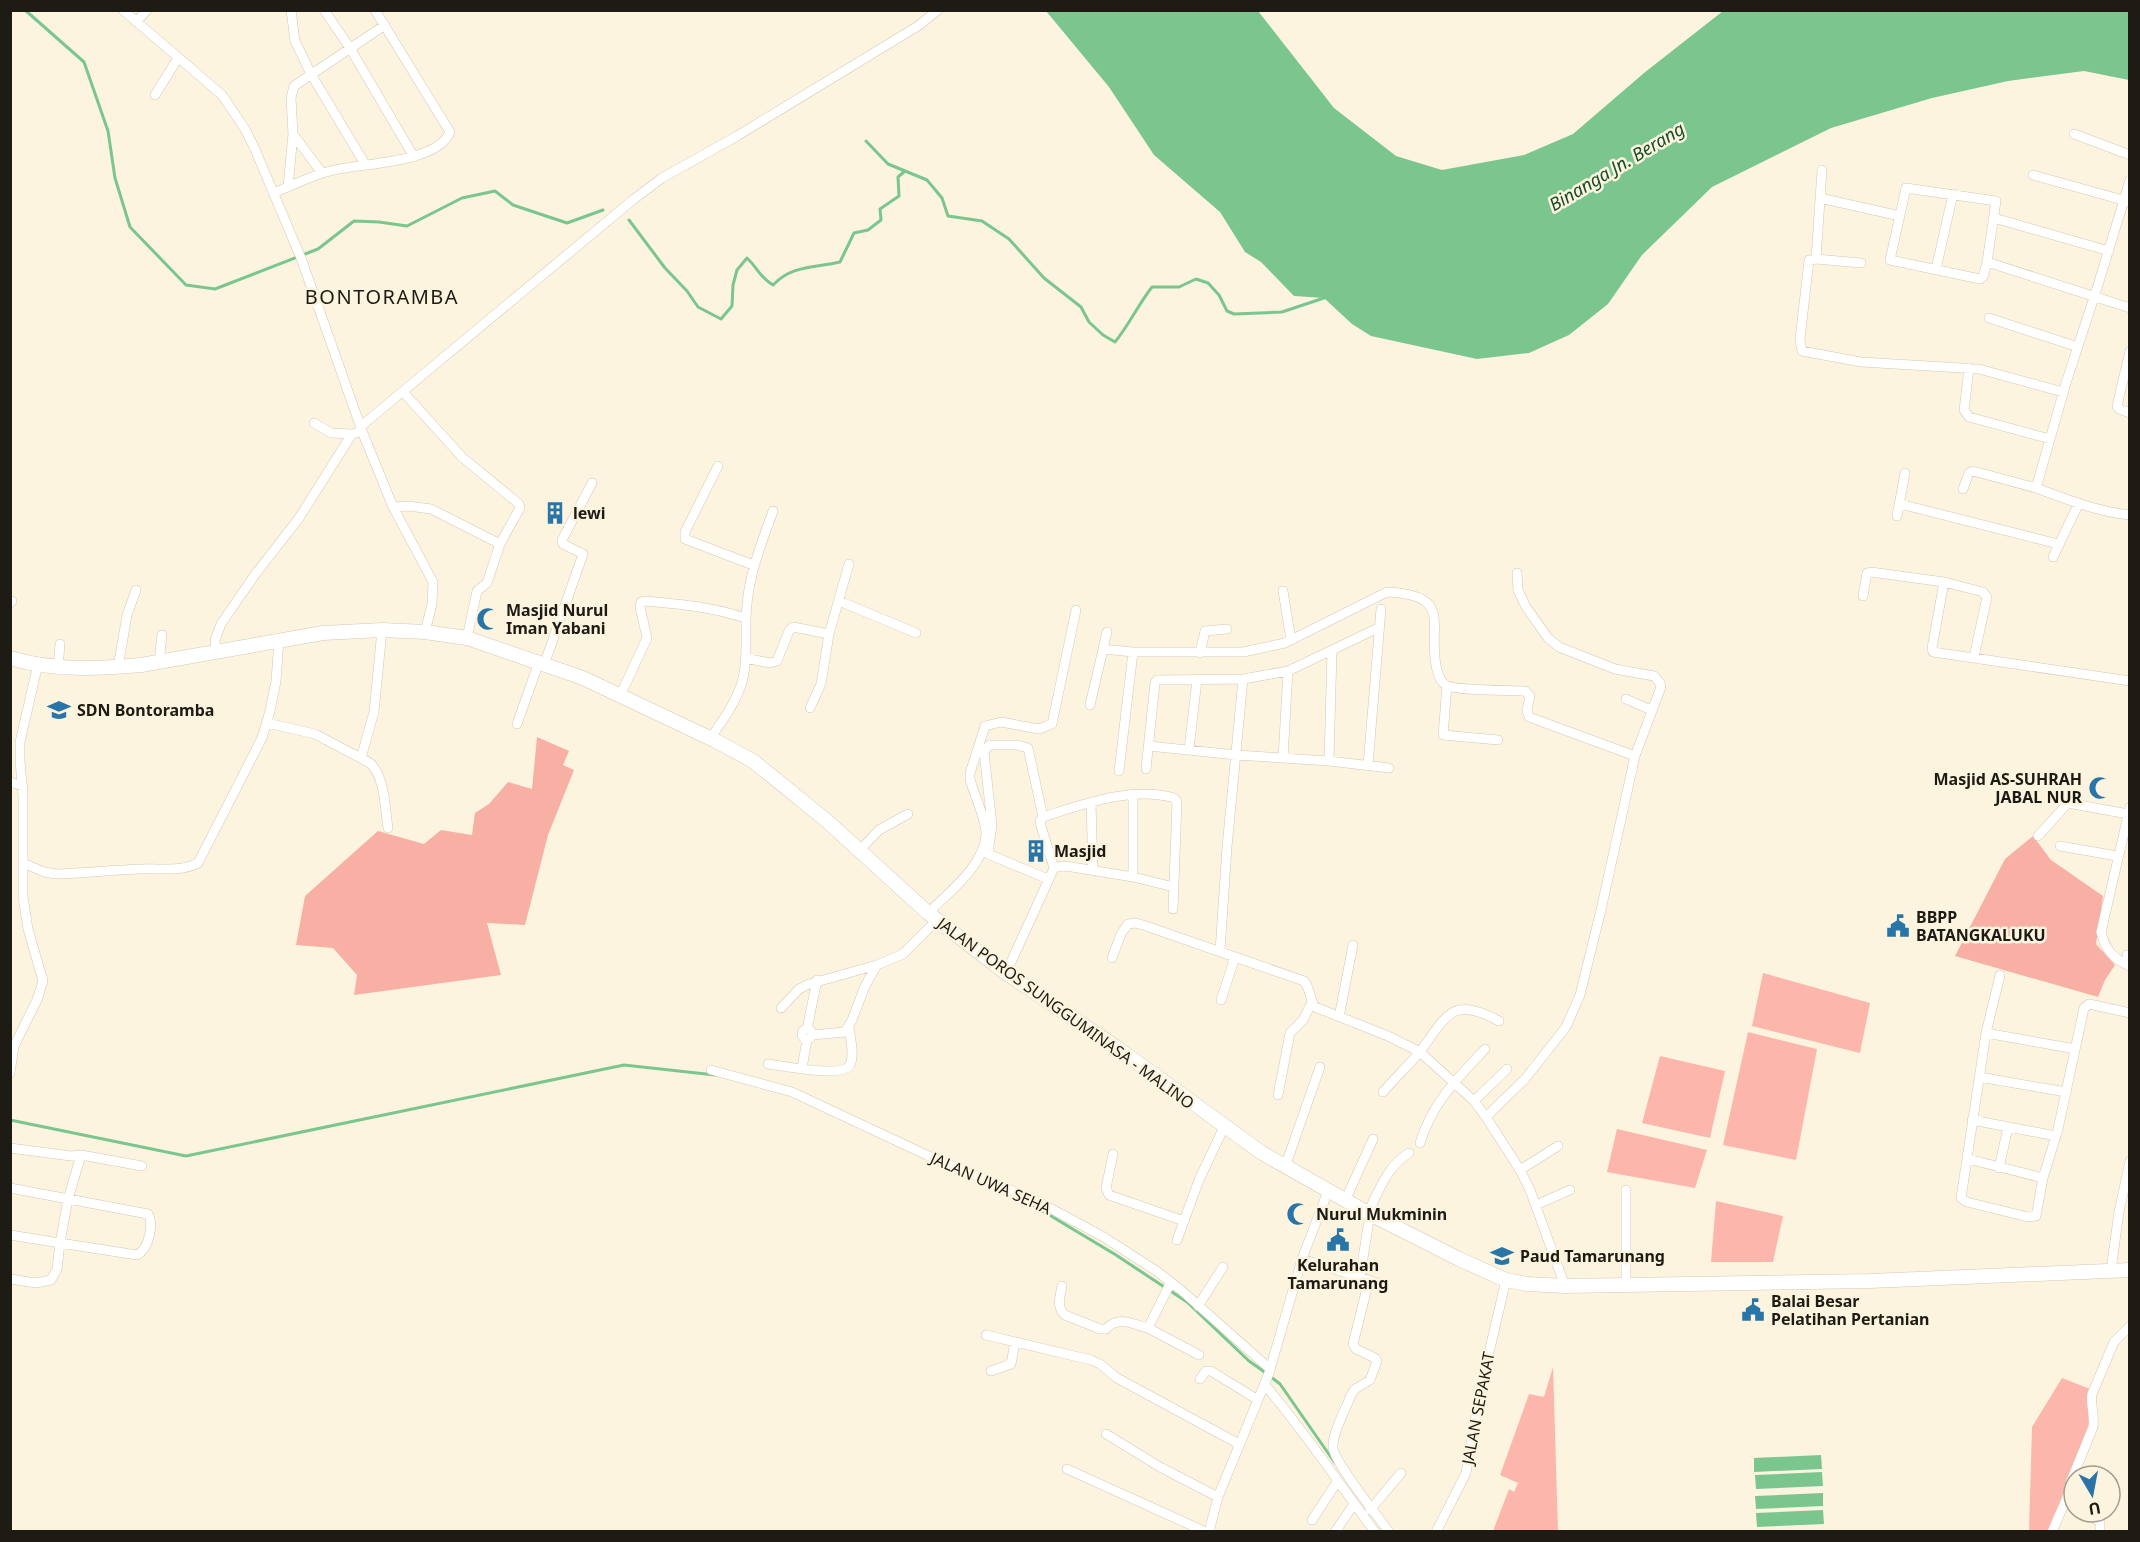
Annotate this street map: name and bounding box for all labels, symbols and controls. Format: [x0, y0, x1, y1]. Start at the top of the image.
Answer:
water label: Binanga Jn. Berang [1544, 116, 1689, 216]
district label: BONTORAMBA [305, 283, 459, 310]
building icon: lewi [542, 500, 568, 526]
place label: lewi [573, 502, 605, 524]
place label: Masjid Nurul Iman Yabani [506, 599, 608, 639]
mosque icon: Masjid Nurul Iman Yabani [475, 606, 501, 632]
school or university icon: SDN Bontoramba [46, 697, 72, 723]
place label: SDN Bontoramba [77, 699, 214, 721]
place label: Masjid AS-SUHRAH JABAL NUR [1934, 768, 2082, 808]
mosque icon: Masjid AS-SUHRAH JABAL NUR [2087, 775, 2113, 801]
building icon: Masjid [1023, 838, 1049, 864]
place label: Masjid [1054, 840, 1106, 862]
place label: BBPP BATANGKALUKU [1916, 906, 2046, 946]
street label: JALAN POROS SUNGGUMINASA - MALINO [931, 911, 1199, 1114]
public building icon: BBPP BATANGKALUKU [1885, 913, 1911, 939]
street label: JALAN UWA SEHA [925, 1146, 1055, 1220]
mosque icon: Nurul Mukminin [1285, 1201, 1311, 1227]
place label: Nurul Mukminin [1316, 1203, 1447, 1225]
public building icon: Kelurahan Tamarunang [1325, 1227, 1351, 1253]
school or university icon: Paud Tamarunang [1489, 1243, 1515, 1269]
place label: Paud Tamarunang [1520, 1245, 1665, 1267]
place label: Kelurahan Tamarunang [1288, 1254, 1388, 1294]
place label: Balai Besar Pelatihan Pertanian [1771, 1290, 1929, 1330]
public building icon: Balai Besar Pelatihan Pertanian [1740, 1297, 1766, 1323]
street label: JALAN SEPAKAT [1456, 1350, 1500, 1468]
north arrow [2062, 1464, 2122, 1524]
text: U [2087, 1497, 2102, 1521]

